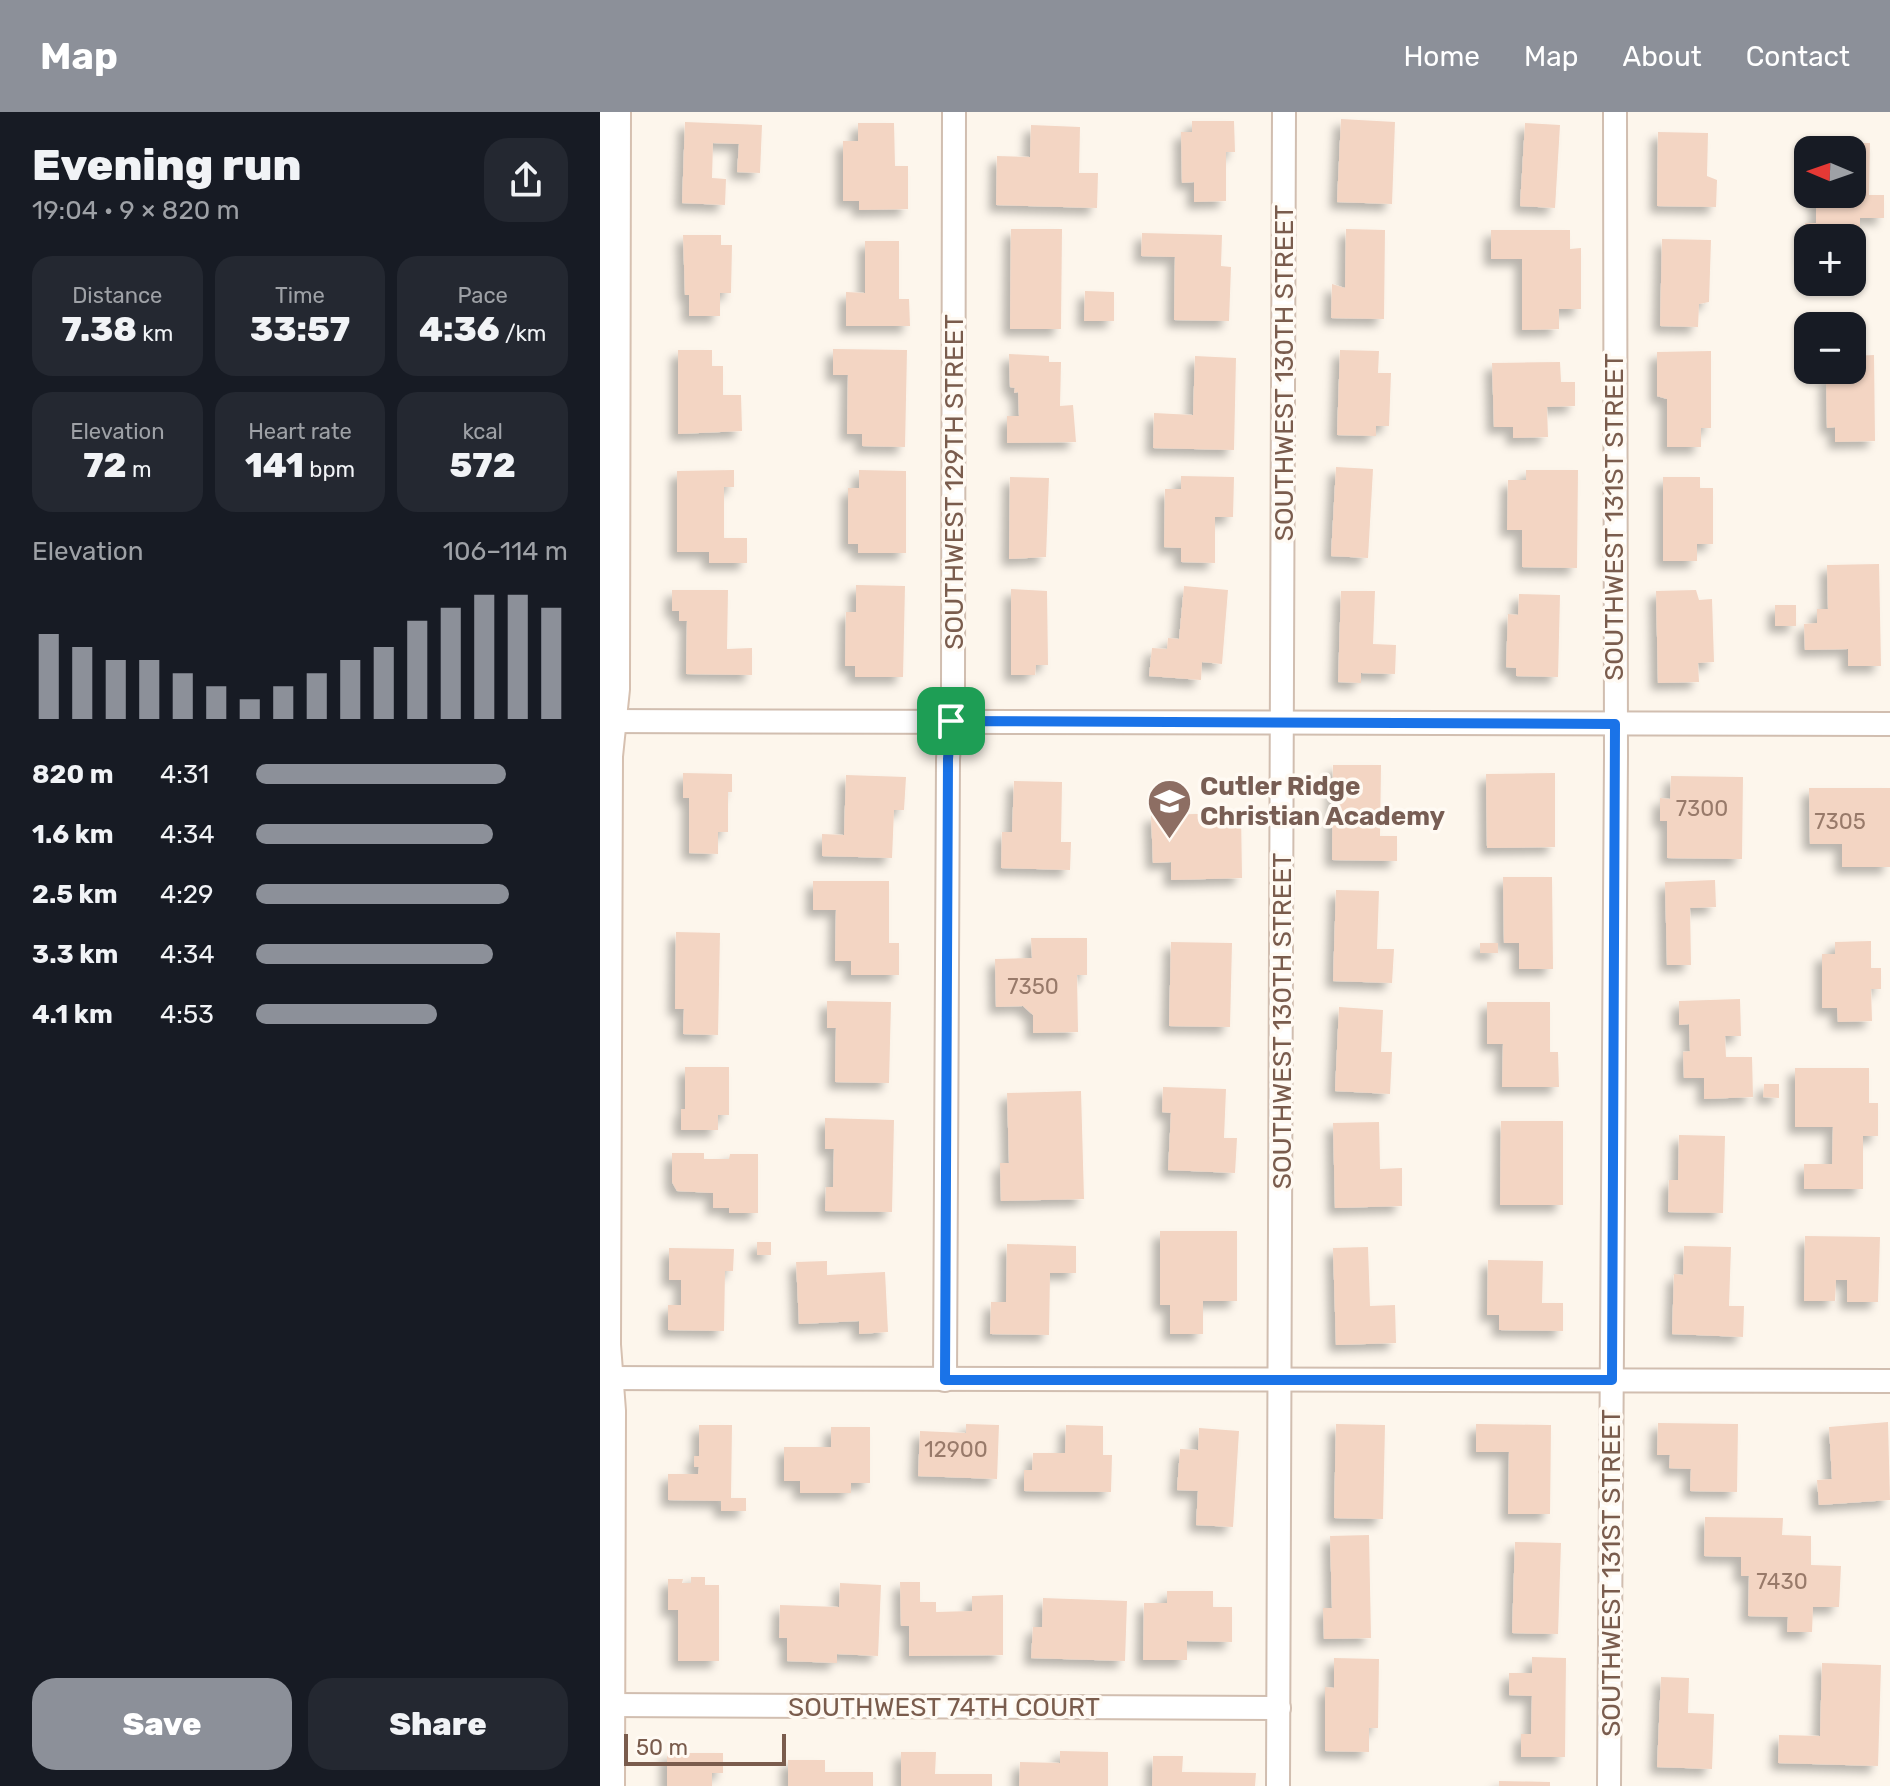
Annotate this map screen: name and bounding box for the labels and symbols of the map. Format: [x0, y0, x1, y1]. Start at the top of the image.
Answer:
north arrow [1794, 136, 1866, 208]
street label: SOUTHWEST 130TH STREET [1269, 205, 1300, 541]
street label: SOUTHWEST 129TH STREET [939, 314, 970, 650]
street label: SOUTHWEST 131ST STREET [1599, 353, 1630, 681]
pin [917, 687, 985, 755]
place label: Cutler Ridge Christian Academy [1200, 771, 1446, 832]
school or university icon: Cutler Ridge Christian Academy [1145, 777, 1193, 840]
house number: 7300 [1676, 795, 1728, 822]
house number: 7305 [1814, 808, 1866, 835]
street label: SOUTHWEST 130TH STREET [1267, 853, 1298, 1189]
house number: 7350 [1007, 973, 1059, 1000]
street label: SOUTHWEST 131ST STREET [1596, 1409, 1627, 1737]
house number: 12900 [924, 1436, 988, 1463]
house number: 7430 [1756, 1568, 1808, 1595]
street label: SOUTHWEST 74TH COURT [788, 1692, 1100, 1723]
scale bar [624, 1730, 786, 1766]

